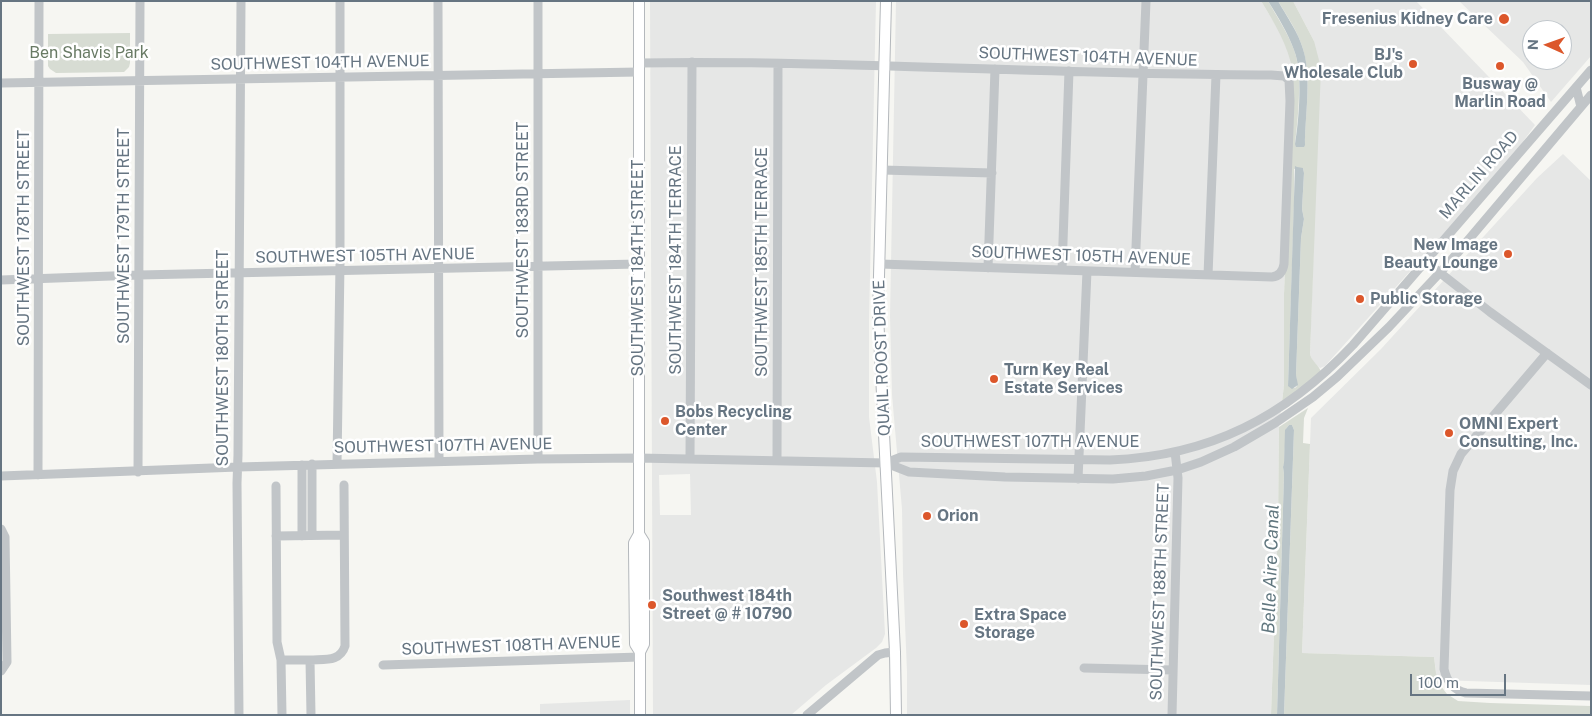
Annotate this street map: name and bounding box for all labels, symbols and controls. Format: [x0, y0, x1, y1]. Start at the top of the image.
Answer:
place label: Fresenius Kidney Care [1322, 9, 1493, 29]
marker: Fresenius Kidney Care [1497, 12, 1511, 26]
north arrow [1522, 20, 1572, 70]
text: N [1525, 39, 1541, 50]
park label: Ben Shavis Park [29, 43, 149, 63]
street label: SOUTHWEST 104TH AVENUE [978, 44, 1198, 70]
place label: BJ's Wholesale Club [1284, 45, 1403, 83]
street label: SOUTHWEST 104TH AVENUE [210, 51, 430, 75]
marker: BJ's Wholesale Club [1407, 58, 1419, 70]
marker: Busway @ Marlin Road [1494, 60, 1506, 72]
place label: Busway @ Marlin Road [1454, 74, 1546, 112]
street label: SOUTHWEST 183RD STREET [513, 121, 533, 339]
street label: MARLIN ROAD [1436, 127, 1522, 223]
street label: SOUTHWEST 179TH STREET [114, 128, 134, 344]
street label: SOUTHWEST 178TH STREET [14, 130, 34, 346]
street label: SOUTHWEST 184TH TERRACE [666, 145, 686, 375]
street label: SOUTHWEST 185TH TERRACE [752, 147, 772, 377]
street label: SOUTHWEST 184TH STREET [628, 160, 648, 376]
place label: New Image Beauty Lounge [1384, 235, 1498, 273]
street label: SOUTHWEST 105TH AVENUE [971, 243, 1191, 269]
street label: SOUTHWEST 105TH AVENUE [255, 244, 475, 268]
marker: New Image Beauty Lounge [1502, 248, 1514, 260]
street label: SOUTHWEST 180TH STREET [213, 250, 233, 466]
street label: QUAIL ROOST DRIVE [870, 280, 894, 436]
place label: Public Storage [1370, 289, 1483, 309]
marker: Public Storage [1354, 293, 1366, 305]
place label: Turn Key Real Estate Services [1004, 360, 1123, 398]
marker: Turn Key Real Estate Services [988, 373, 1000, 385]
place label: Bobs Recycling Center [675, 402, 792, 440]
place label: OMNI Expert Consulting, Inc. [1459, 414, 1578, 452]
marker: Bobs Recycling Center [659, 415, 671, 427]
marker: OMNI Expert Consulting, Inc. [1443, 427, 1455, 439]
street label: SOUTHWEST 107TH AVENUE [921, 432, 1139, 452]
street label: SOUTHWEST 107TH AVENUE [333, 434, 553, 458]
street label: SOUTHWEST 188TH STREET [1147, 483, 1173, 701]
water label: Belle Aire Canal [1258, 504, 1284, 634]
place label: Orion [937, 506, 979, 526]
marker: Orion [921, 510, 933, 522]
place label: Southwest 184th Street @ # 10790 [662, 586, 792, 624]
marker: Southwest 184th Street @ # 10790 [646, 599, 658, 611]
place label: Extra Space Storage [974, 605, 1067, 643]
marker: Extra Space Storage [958, 618, 970, 630]
street label: SOUTHWEST 108TH AVENUE [401, 633, 621, 659]
scale bar [1412, 664, 1508, 696]
text: 100 m [1418, 674, 1459, 691]

